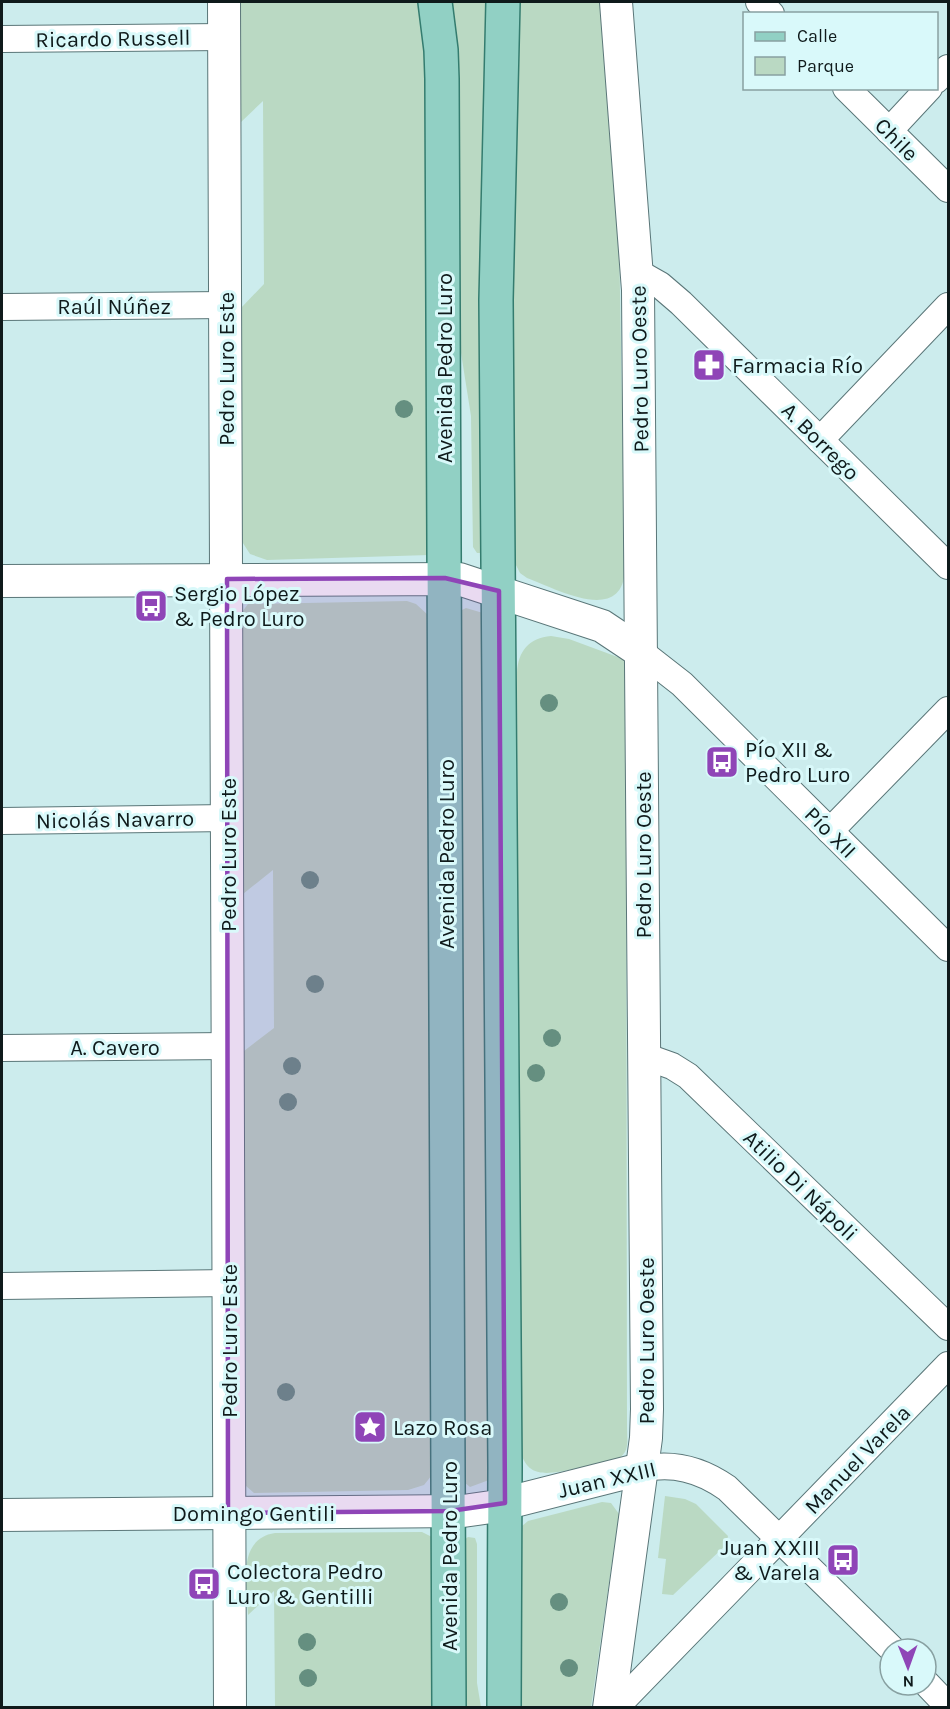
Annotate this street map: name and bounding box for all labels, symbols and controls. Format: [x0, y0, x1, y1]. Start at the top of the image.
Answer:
legend [743, 12, 938, 90]
street label: Ricardo Russell [35, 25, 191, 53]
text: Calle [797, 25, 837, 47]
text: Parque [797, 55, 854, 77]
street label: Chile [869, 113, 923, 167]
street label: Avenida Pedro Luro [432, 273, 458, 463]
street label: Pedro Luro Oeste [626, 285, 654, 453]
street label: Pedro Luro Este [214, 292, 240, 446]
street label: Raúl Núñez [57, 294, 171, 320]
pharmacy icon: Farmacia Río [691, 347, 727, 383]
place label: Farmacia Río [732, 353, 863, 379]
street label: A. Borrego [776, 397, 865, 486]
place label: Sergio López & Pedro Luro [174, 581, 305, 632]
bus stop icon: Sergio López & Pedro Luro [133, 588, 169, 624]
place label: Pío XII & Pedro Luro [745, 737, 850, 788]
bus stop icon: Pío XII & Pedro Luro [704, 744, 740, 780]
street label: Avenida Pedro Luro [434, 759, 460, 949]
street label: Pedro Luro Oeste [631, 771, 657, 939]
street label: Pedro Luro Este [216, 778, 242, 932]
street label: Pío XII [799, 801, 862, 864]
street label: Nicolás Navarro [36, 806, 194, 834]
street label: A. Cavero [70, 1035, 160, 1061]
street label: Atilio Di Nápoli [738, 1125, 863, 1247]
street label: Pedro Luro Oeste [634, 1257, 660, 1425]
street label: Pedro Luro Este [217, 1264, 243, 1418]
street label: Manuel Varela [799, 1400, 916, 1520]
place icon: Lazo Rosa [352, 1409, 388, 1445]
place label: Lazo Rosa [393, 1415, 492, 1441]
street label: Juan XXIII [556, 1456, 659, 1504]
street label: Avenida Pedro Luro [437, 1461, 463, 1651]
street label: Domingo Gentili [173, 1501, 335, 1527]
place label: Juan XXIII & Varela [720, 1535, 820, 1586]
bus stop icon: Juan XXIII & Varela [825, 1542, 861, 1578]
place label: Colectora Pedro Luro & Gentilli [227, 1559, 383, 1610]
bus stop icon: Colectora Pedro Luro & Gentilli [186, 1566, 222, 1602]
north arrow [878, 1637, 938, 1697]
text: N [902, 1672, 914, 1691]

